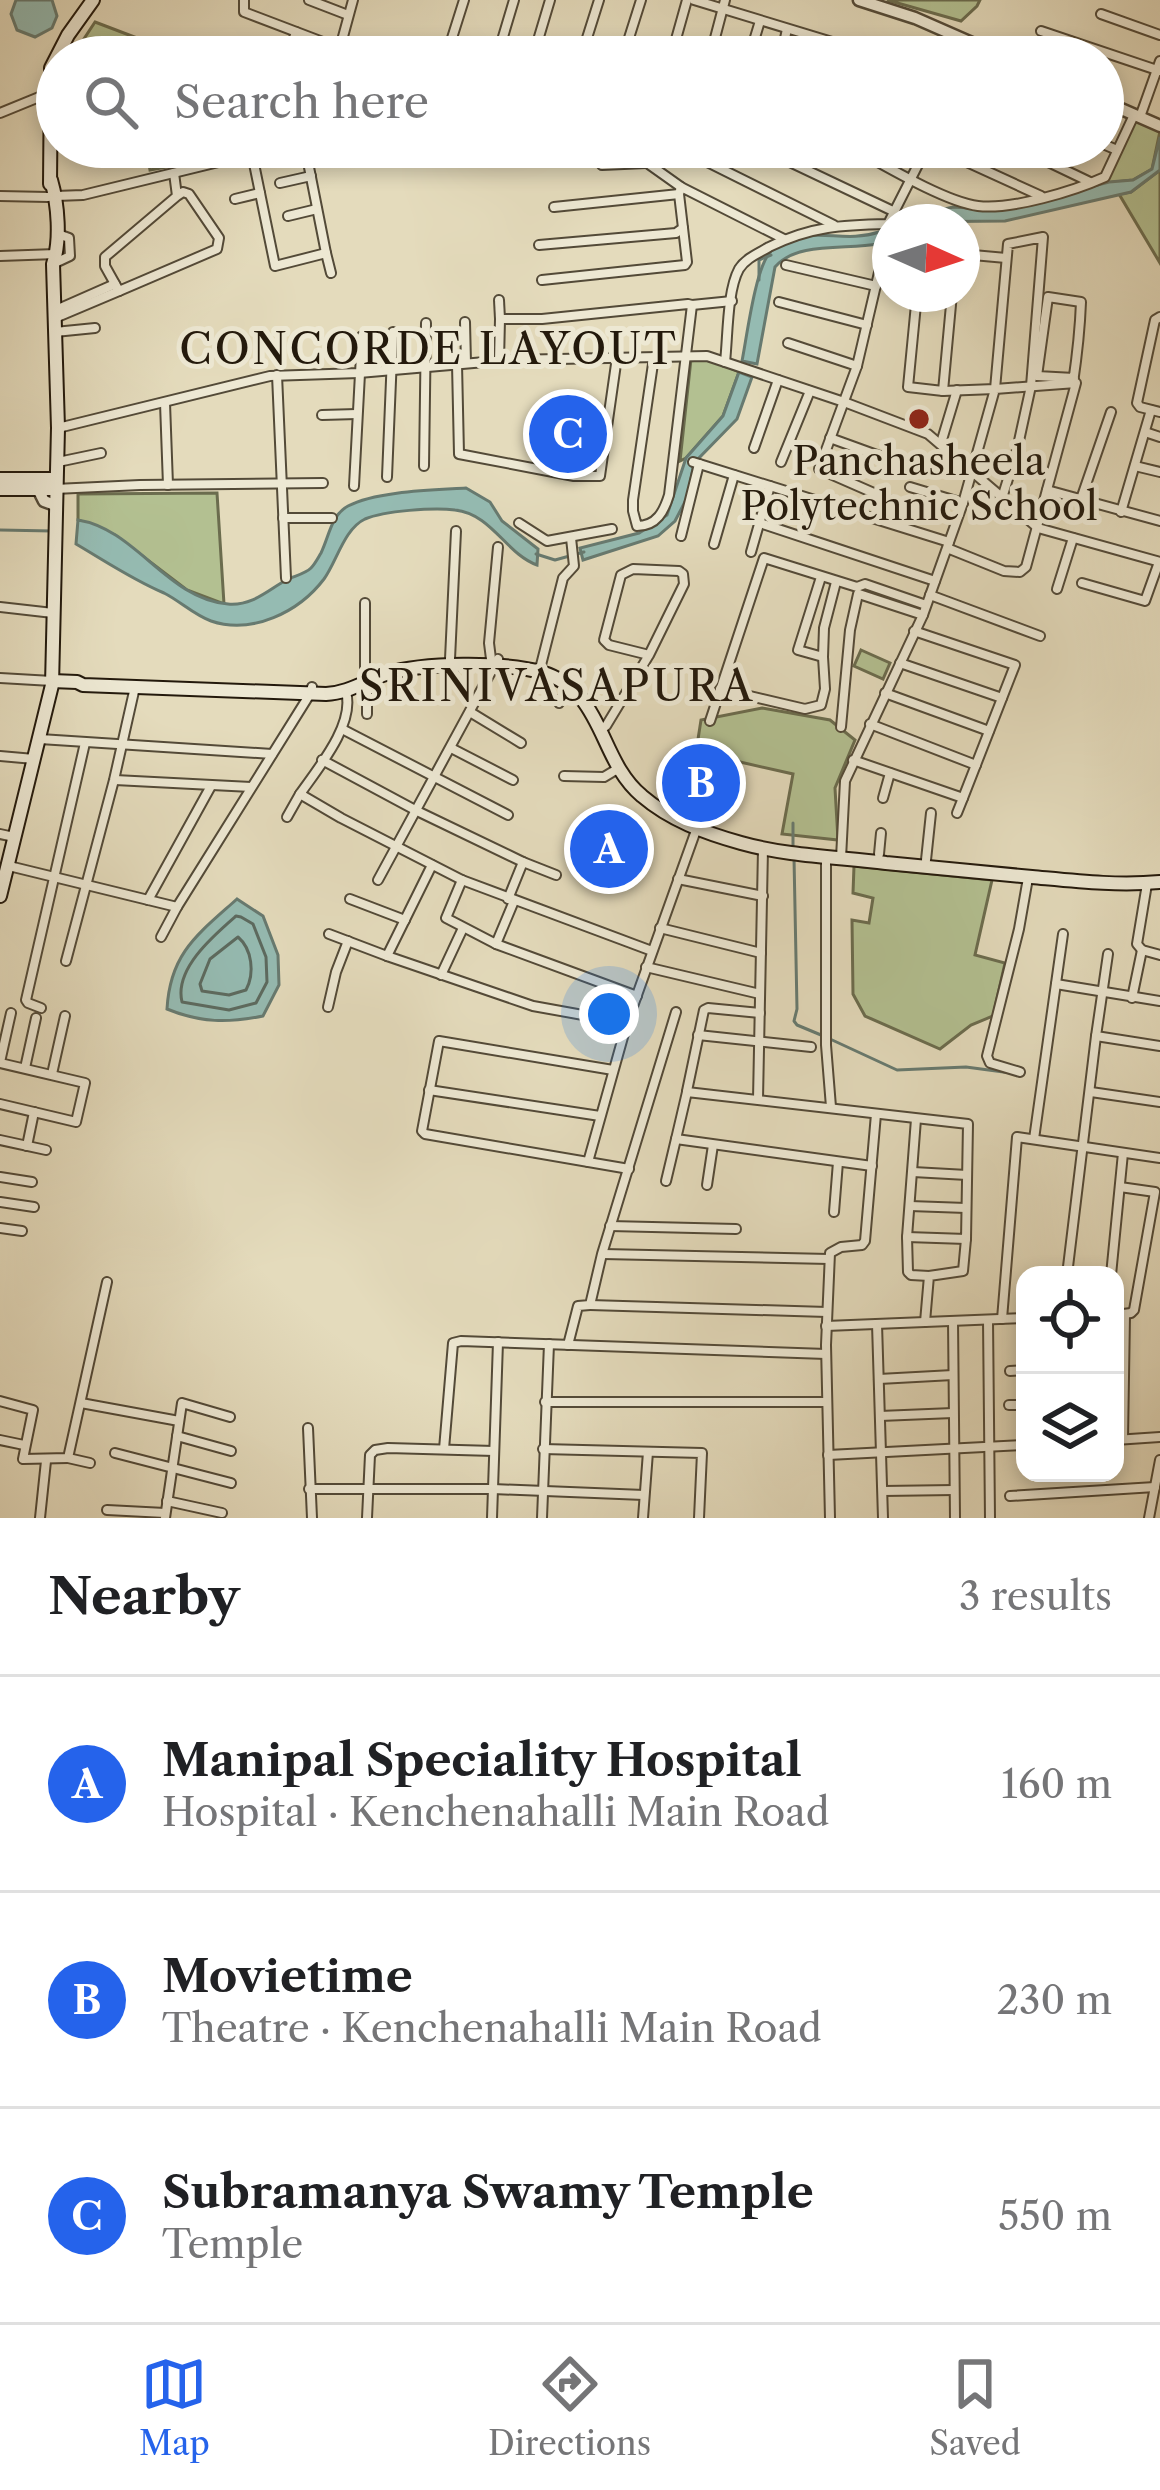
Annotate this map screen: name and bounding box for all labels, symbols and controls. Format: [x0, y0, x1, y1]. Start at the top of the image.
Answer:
search box [36, 36, 1124, 168]
icon: search [78, 69, 144, 135]
text: Search here [174, 74, 429, 130]
north arrow [872, 204, 980, 312]
district label: CONCORDE LAYOUT [179, 323, 679, 375]
pin: C [529, 389, 607, 479]
marker: Panchasheela Polytechnic School [906, 406, 932, 432]
place label: Panchasheela Polytechnic School [741, 437, 1098, 530]
district label: SRINIVASAPURA [359, 660, 755, 712]
pin: B [662, 738, 740, 828]
pin: A [570, 804, 648, 894]
your location [579, 984, 639, 1044]
map controls [1016, 1266, 1124, 1482]
button: locate [1016, 1266, 1124, 1374]
button: layers [1016, 1374, 1124, 1482]
text: Nearby [48, 1565, 240, 1627]
text: 3 results [959, 1572, 1112, 1620]
text: Manipal Speciality Hospital [162, 1732, 802, 1788]
text: A [72, 1760, 102, 1808]
text: 160 m [1001, 1760, 1112, 1808]
text: Hospital · Kenchenahalli Main Road [162, 1788, 830, 1836]
text: Movietime [162, 1948, 413, 2004]
text: B [73, 1976, 102, 2024]
text: 230 m [997, 1976, 1112, 2024]
text: Theatre · Kenchenahalli Main Road [162, 2004, 822, 2052]
text: Subramanya Swamy Temple [162, 2164, 814, 2220]
text: C [71, 2192, 103, 2240]
text: 550 m [998, 2192, 1112, 2240]
text: Temple [162, 2220, 303, 2268]
tab: Map [139, 2351, 210, 2464]
tab: Directions [488, 2351, 651, 2464]
tab: Saved [929, 2351, 1021, 2464]

